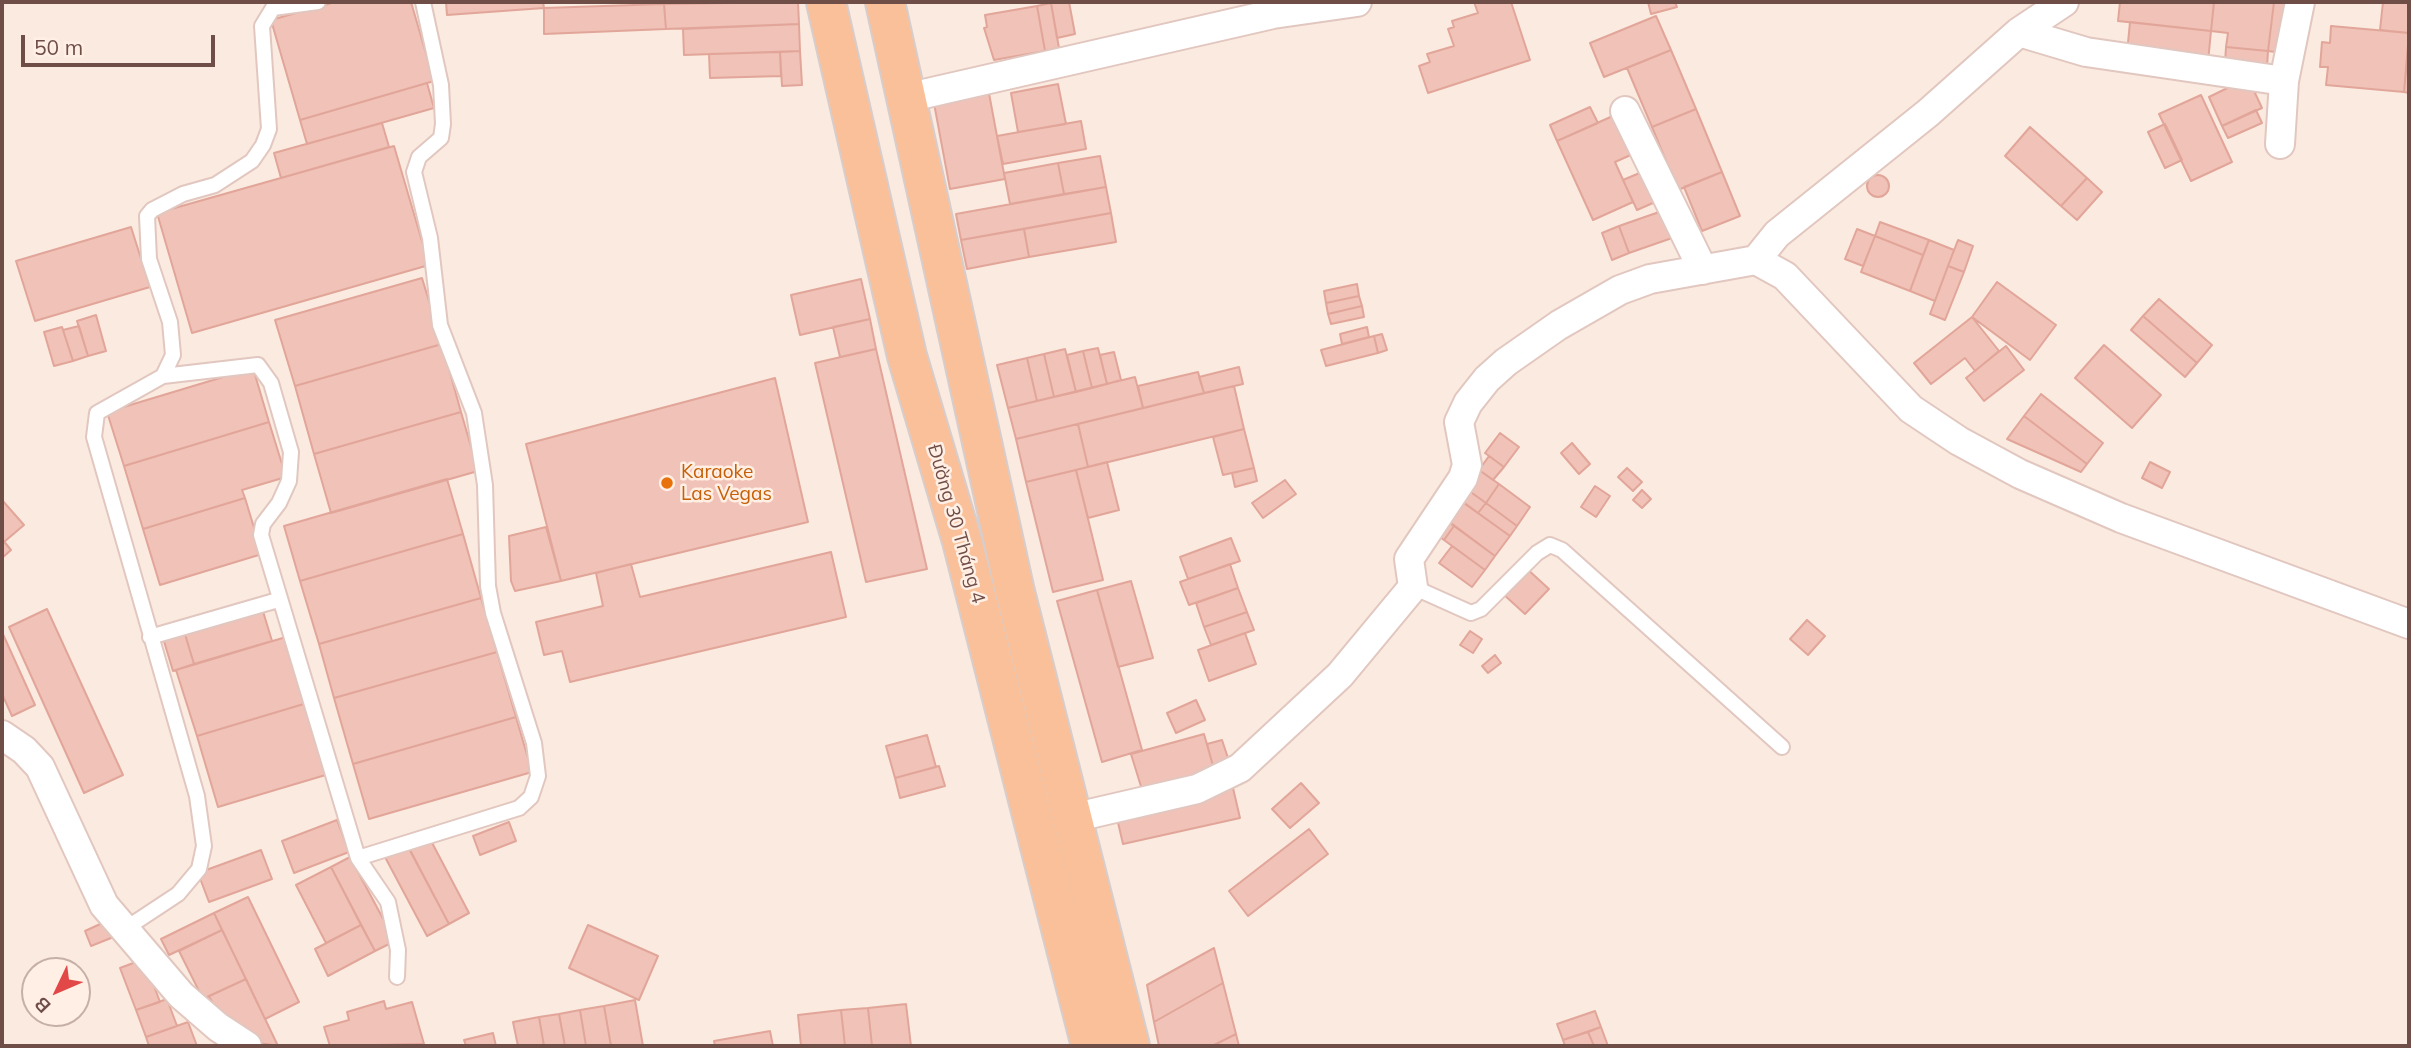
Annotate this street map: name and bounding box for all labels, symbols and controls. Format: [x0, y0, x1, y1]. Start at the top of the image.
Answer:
scale bar [24, 21, 219, 65]
text: 50 m [34, 34, 83, 60]
street label: Đường 30 Tháng 4 [922, 442, 990, 606]
place label: Karaoke Las Vegas [681, 461, 772, 505]
marker: Karaoke Las Vegas [659, 475, 675, 491]
north arrow [21, 957, 91, 1027]
text: B [29, 992, 56, 1018]

